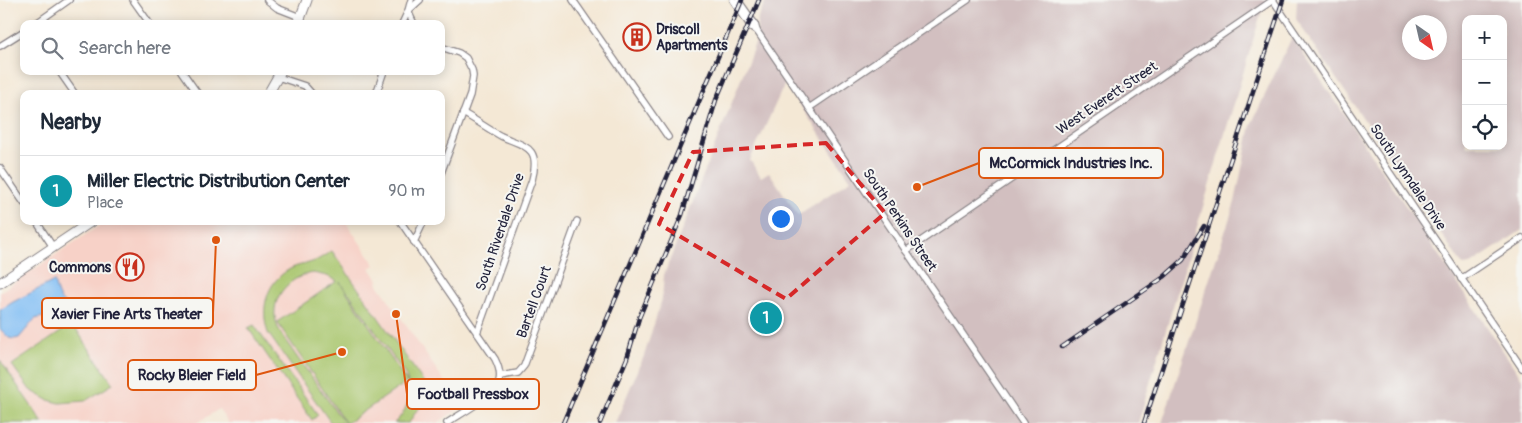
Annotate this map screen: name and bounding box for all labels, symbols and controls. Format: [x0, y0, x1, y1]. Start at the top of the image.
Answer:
north arrow [1402, 15, 1447, 60]
map controls [1462, 15, 1507, 150]
button: + [1462, 15, 1507, 60]
search box [20, 20, 445, 75]
place label: Driscoll Apartments [656, 21, 728, 54]
building icon: Driscoll Apartments [622, 22, 652, 52]
icon: search [38, 34, 66, 62]
text: Search here [78, 36, 171, 60]
street label: West Everett Street [1053, 58, 1161, 138]
button: − [1462, 60, 1507, 105]
button: locate [1462, 105, 1507, 150]
text: Nearby [40, 109, 101, 136]
street label: South Lynndale Drive [1366, 121, 1450, 233]
callout: McCormick Industries Inc. [979, 148, 1163, 178]
text: McCormick Industries Inc. [989, 154, 1153, 173]
street label: South Perkins Street [859, 165, 941, 275]
text: Miller Electric Distribution Center [87, 169, 350, 193]
street label: South Riverdale Drive [472, 171, 528, 293]
text: 1 [53, 181, 59, 201]
text: 90 m [388, 181, 425, 201]
text: Place [87, 193, 123, 213]
your location [768, 206, 794, 232]
restaurant icon: Commons [115, 252, 145, 282]
place label: Commons [49, 259, 112, 276]
street label: Bartell Court [513, 263, 555, 340]
callout: Xavier Fine Arts Theater [42, 298, 213, 328]
pin: 1 [750, 299, 782, 337]
text: Xavier Fine Arts Theater [52, 305, 203, 324]
callout: Rocky Bleier Field [128, 360, 256, 390]
text: Rocky Bleier Field [138, 366, 246, 385]
callout: Football Pressbox [407, 379, 539, 409]
text: Football Pressbox [417, 385, 529, 404]

